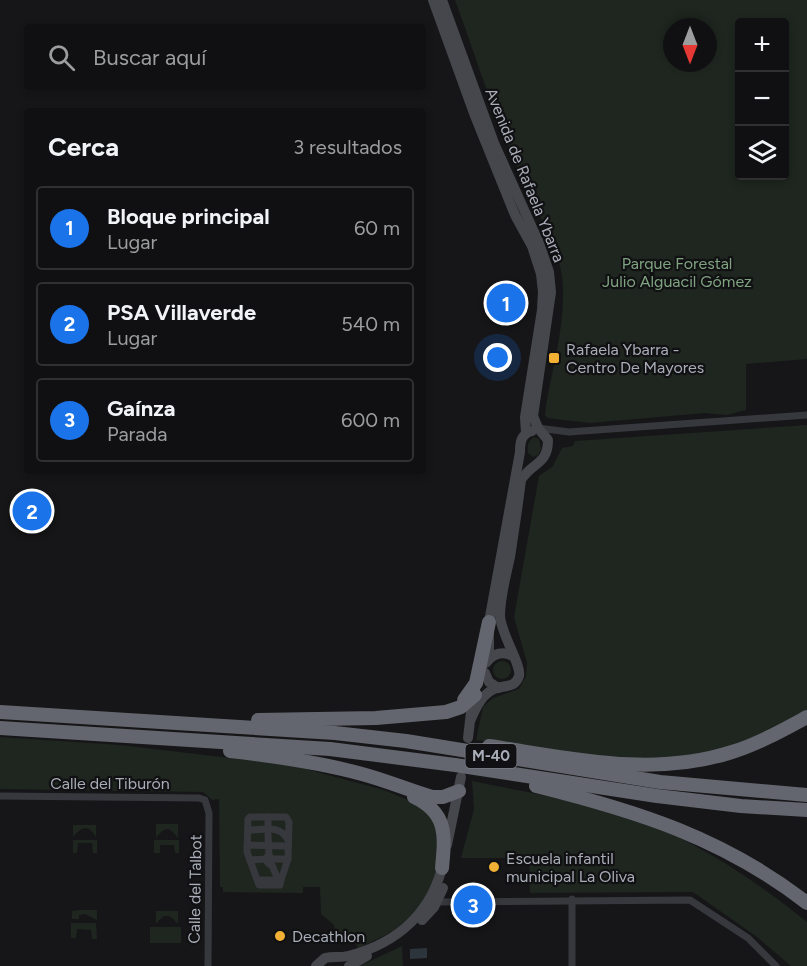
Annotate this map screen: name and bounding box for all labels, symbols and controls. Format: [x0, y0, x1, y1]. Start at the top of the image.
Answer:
north arrow [663, 18, 717, 72]
map controls [735, 18, 789, 180]
button: + [735, 18, 789, 72]
search box [24, 24, 426, 90]
icon: search [45, 41, 78, 74]
text: Buscar aquí [93, 44, 206, 71]
button: − [735, 72, 789, 126]
street label: Avenida de Rafaela Ybarra [481, 85, 569, 265]
button: layers [735, 126, 789, 180]
text: Cerca [48, 131, 119, 163]
text: 3 resultados [293, 135, 402, 159]
text: Bloque principal [107, 203, 270, 230]
text: 1 [65, 216, 74, 240]
text: 60 m [354, 216, 400, 240]
text: Lugar [107, 230, 157, 254]
park label: Parque Forestal Julio Alguacil Gómez [602, 254, 752, 291]
pin: 1 [486, 280, 526, 326]
text: PSA Villaverde [107, 299, 256, 326]
text: 2 [64, 312, 75, 336]
text: 540 m [341, 312, 400, 336]
text: Lugar [107, 326, 157, 350]
place label: Rafaela Ybarra - Centro De Mayores [566, 340, 704, 377]
your location [483, 343, 512, 372]
marker: Rafaela Ybarra - Centro De Mayores [547, 351, 561, 365]
text: Gaínza [107, 395, 176, 422]
text: 3 [64, 408, 75, 432]
text: 600 m [341, 408, 400, 432]
text: Parada [107, 422, 167, 446]
pin: 2 [12, 488, 51, 534]
road number: M-40 [466, 744, 516, 768]
street label: Calle del Tiburón [50, 774, 170, 793]
street label: Calle del Talbot [185, 834, 205, 944]
place label: Escuela infantil municipal La Oliva [506, 849, 635, 886]
marker: Escuela infantil municipal La Oliva [487, 860, 501, 874]
pin: 3 [454, 882, 492, 928]
place label: Decathlon [292, 927, 365, 946]
marker: Decathlon [273, 929, 287, 943]

